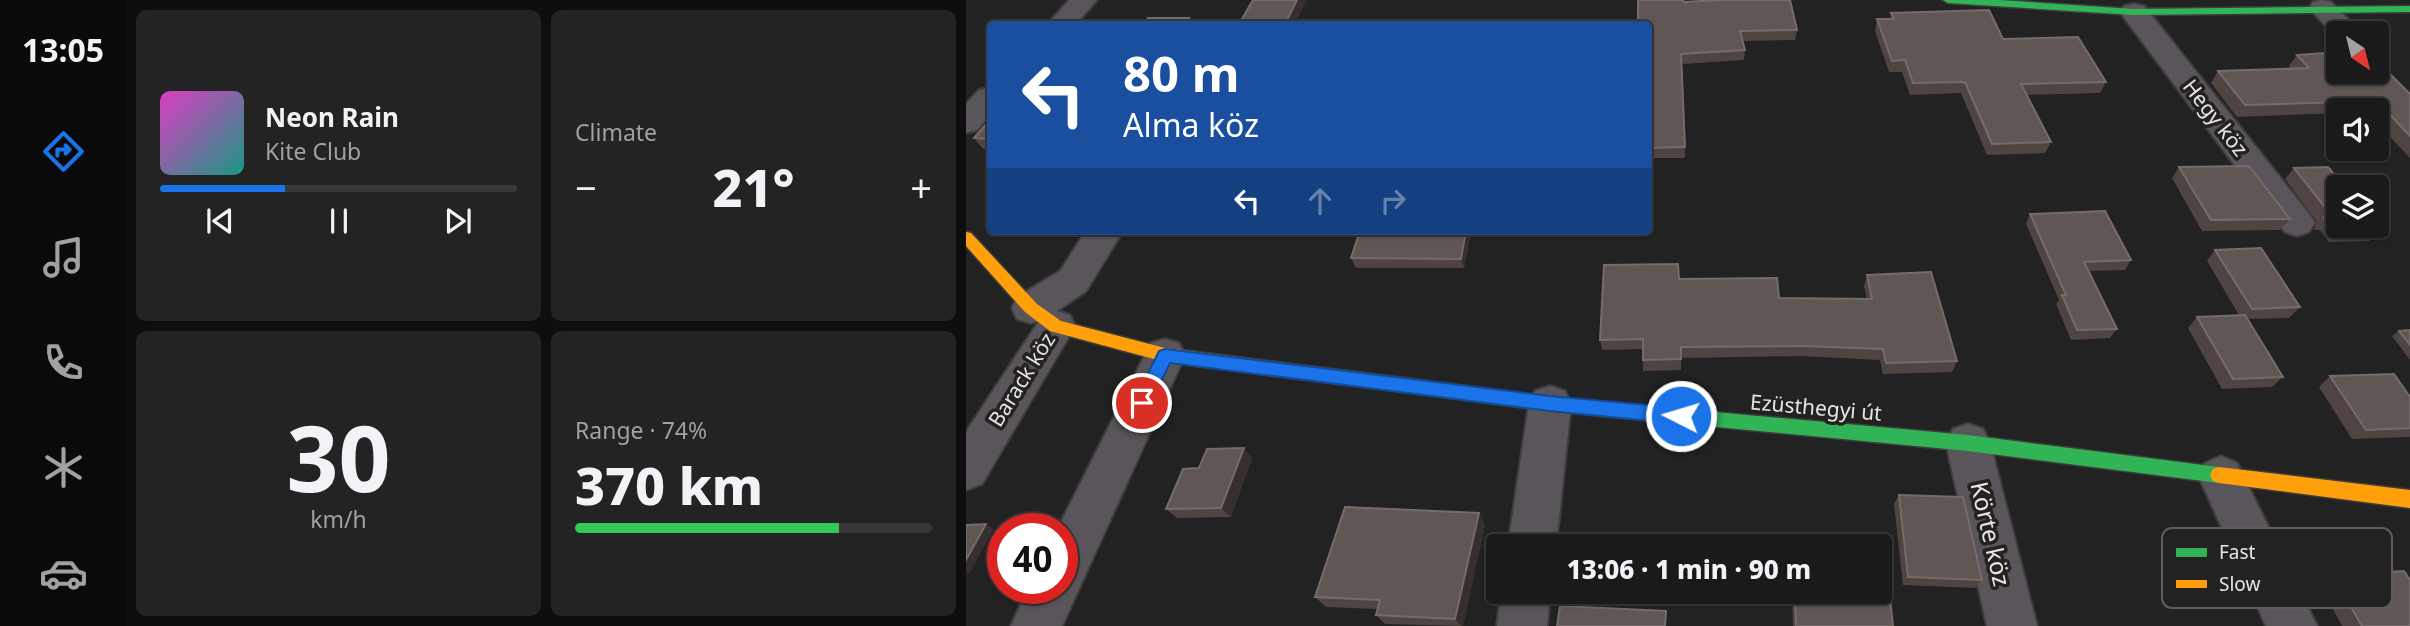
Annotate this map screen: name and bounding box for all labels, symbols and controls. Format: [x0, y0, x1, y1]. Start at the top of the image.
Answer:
north arrow [2326, 21, 2389, 84]
map controls [2326, 21, 2389, 238]
text: 13:05 [22, 28, 104, 71]
text: 80 m [1123, 40, 1240, 106]
icon: left [1008, 49, 1099, 140]
street label: Hegy köz [2177, 73, 2255, 162]
button: sound [2326, 98, 2389, 161]
text: Neon Rain [265, 99, 399, 135]
text: Alma köz [1123, 103, 1259, 146]
text: Climate [575, 116, 657, 148]
icon: directions [39, 127, 88, 176]
text: Kite Club [265, 135, 361, 167]
text: 21° [712, 151, 795, 222]
text: − [575, 161, 597, 213]
text: + [910, 161, 932, 213]
button: layers [2326, 175, 2389, 238]
icon: left [1228, 182, 1266, 220]
icon: ahead [1301, 182, 1339, 220]
icon: right [1374, 182, 1412, 220]
icon: previous [201, 202, 239, 240]
icon: pause [320, 202, 358, 240]
icon: next [439, 202, 477, 240]
icon: music [39, 233, 88, 282]
street label: Barack köz [981, 327, 1061, 432]
icon: phone [39, 338, 88, 387]
pin [1112, 373, 1172, 433]
position arrow [1644, 379, 1718, 453]
icon: arrive [1123, 384, 1161, 422]
street label: Ezüsthegyi út [1749, 387, 1883, 427]
text: 30 [286, 395, 391, 519]
text: Range · 74% [575, 414, 707, 446]
icon: climate [39, 443, 88, 492]
text: 370 km [575, 449, 763, 520]
street label: Körte köz [1963, 478, 2019, 589]
text: km/h [310, 503, 367, 535]
speed limit sign: 40 [987, 513, 1078, 604]
legend [2162, 528, 2392, 608]
text: Fast [2219, 539, 2256, 565]
icon: car [39, 549, 88, 598]
text: 13:06 · 1 min · 90 m [1567, 551, 1811, 587]
text: Slow [2219, 571, 2260, 597]

